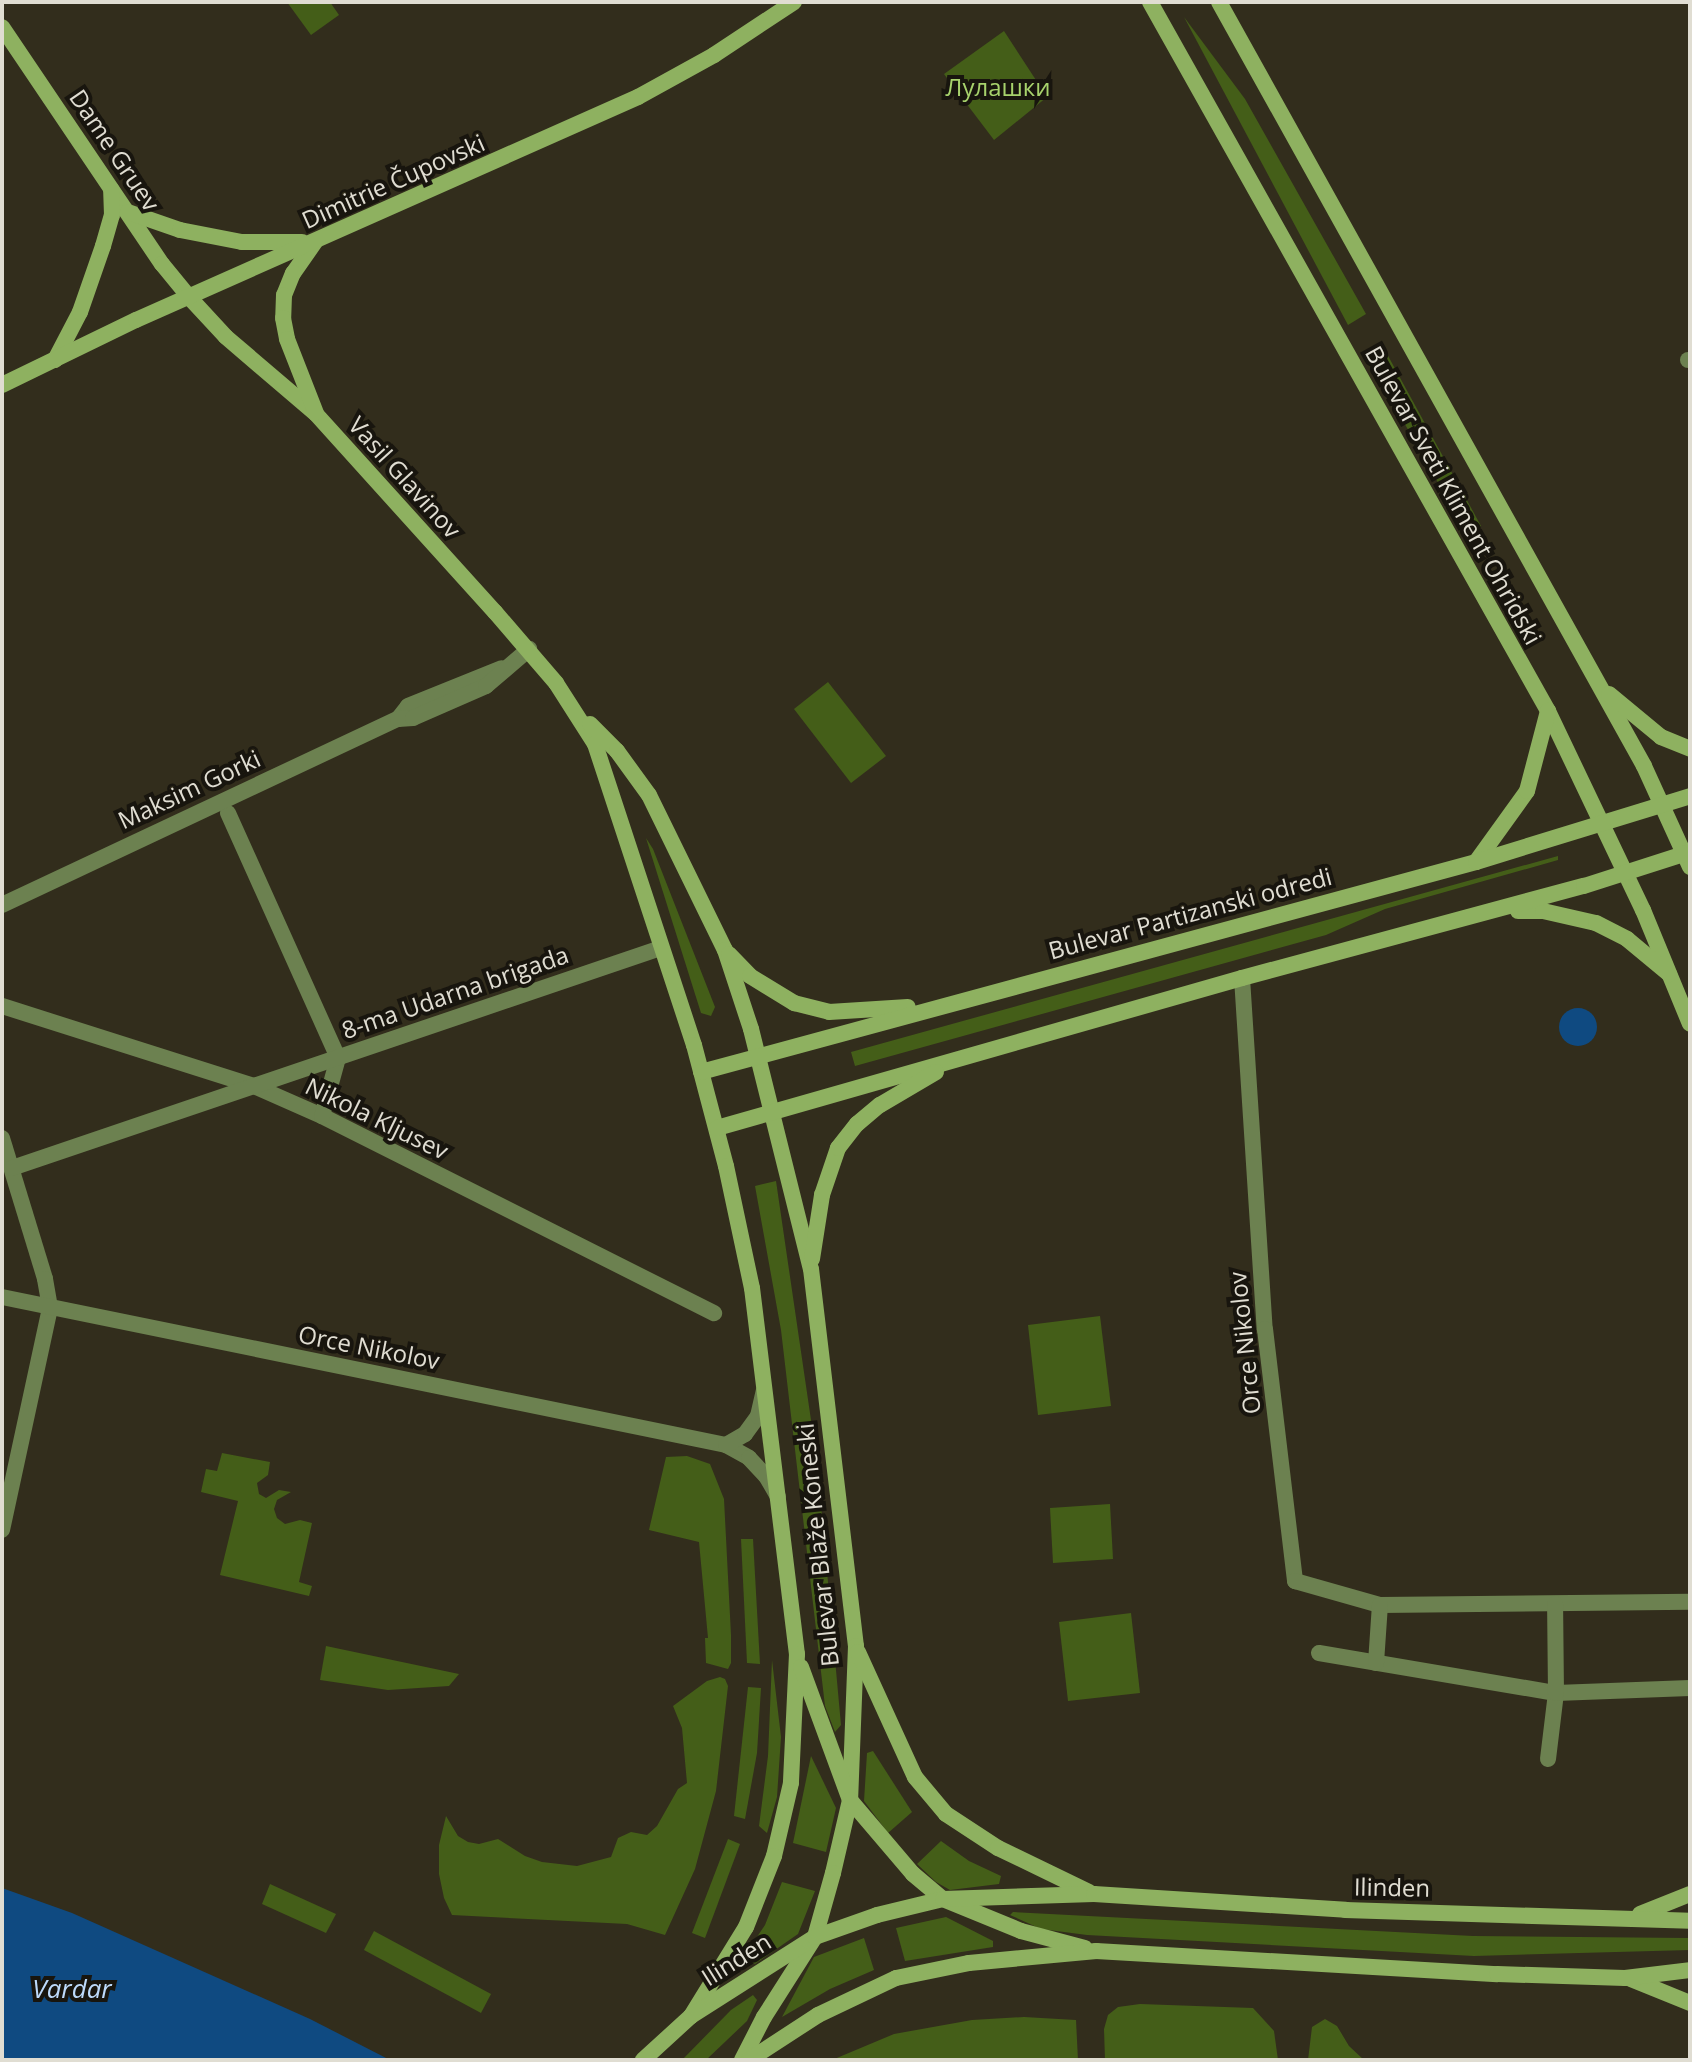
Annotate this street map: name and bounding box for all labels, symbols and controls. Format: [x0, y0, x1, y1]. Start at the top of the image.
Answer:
park label: Лулашки [946, 73, 1050, 101]
street label: Dame Gruev [64, 84, 166, 216]
street label: Dimitrie Čupovski [297, 128, 489, 234]
street label: Bulevar Sveti Kliment Ohridski [1360, 341, 1548, 649]
street label: Vasil Glavinov [343, 410, 467, 544]
street label: Maksim Gorki [113, 743, 265, 835]
street label: Bulevar Partizanski odredi [1045, 861, 1335, 965]
street label: 8-ma Udarna brigada [338, 940, 572, 1044]
street label: Nikola Kljusev [301, 1071, 453, 1165]
street label: Orce Nikolov [1222, 1270, 1266, 1416]
street label: Orce Nikolov [296, 1319, 442, 1375]
street label: Bulevar Blaže Koneski [790, 1422, 844, 1668]
street label: Ilinden [1354, 1872, 1430, 1902]
street label: Ilinden [696, 1927, 776, 1991]
water label: Vardar [32, 1973, 112, 2005]

